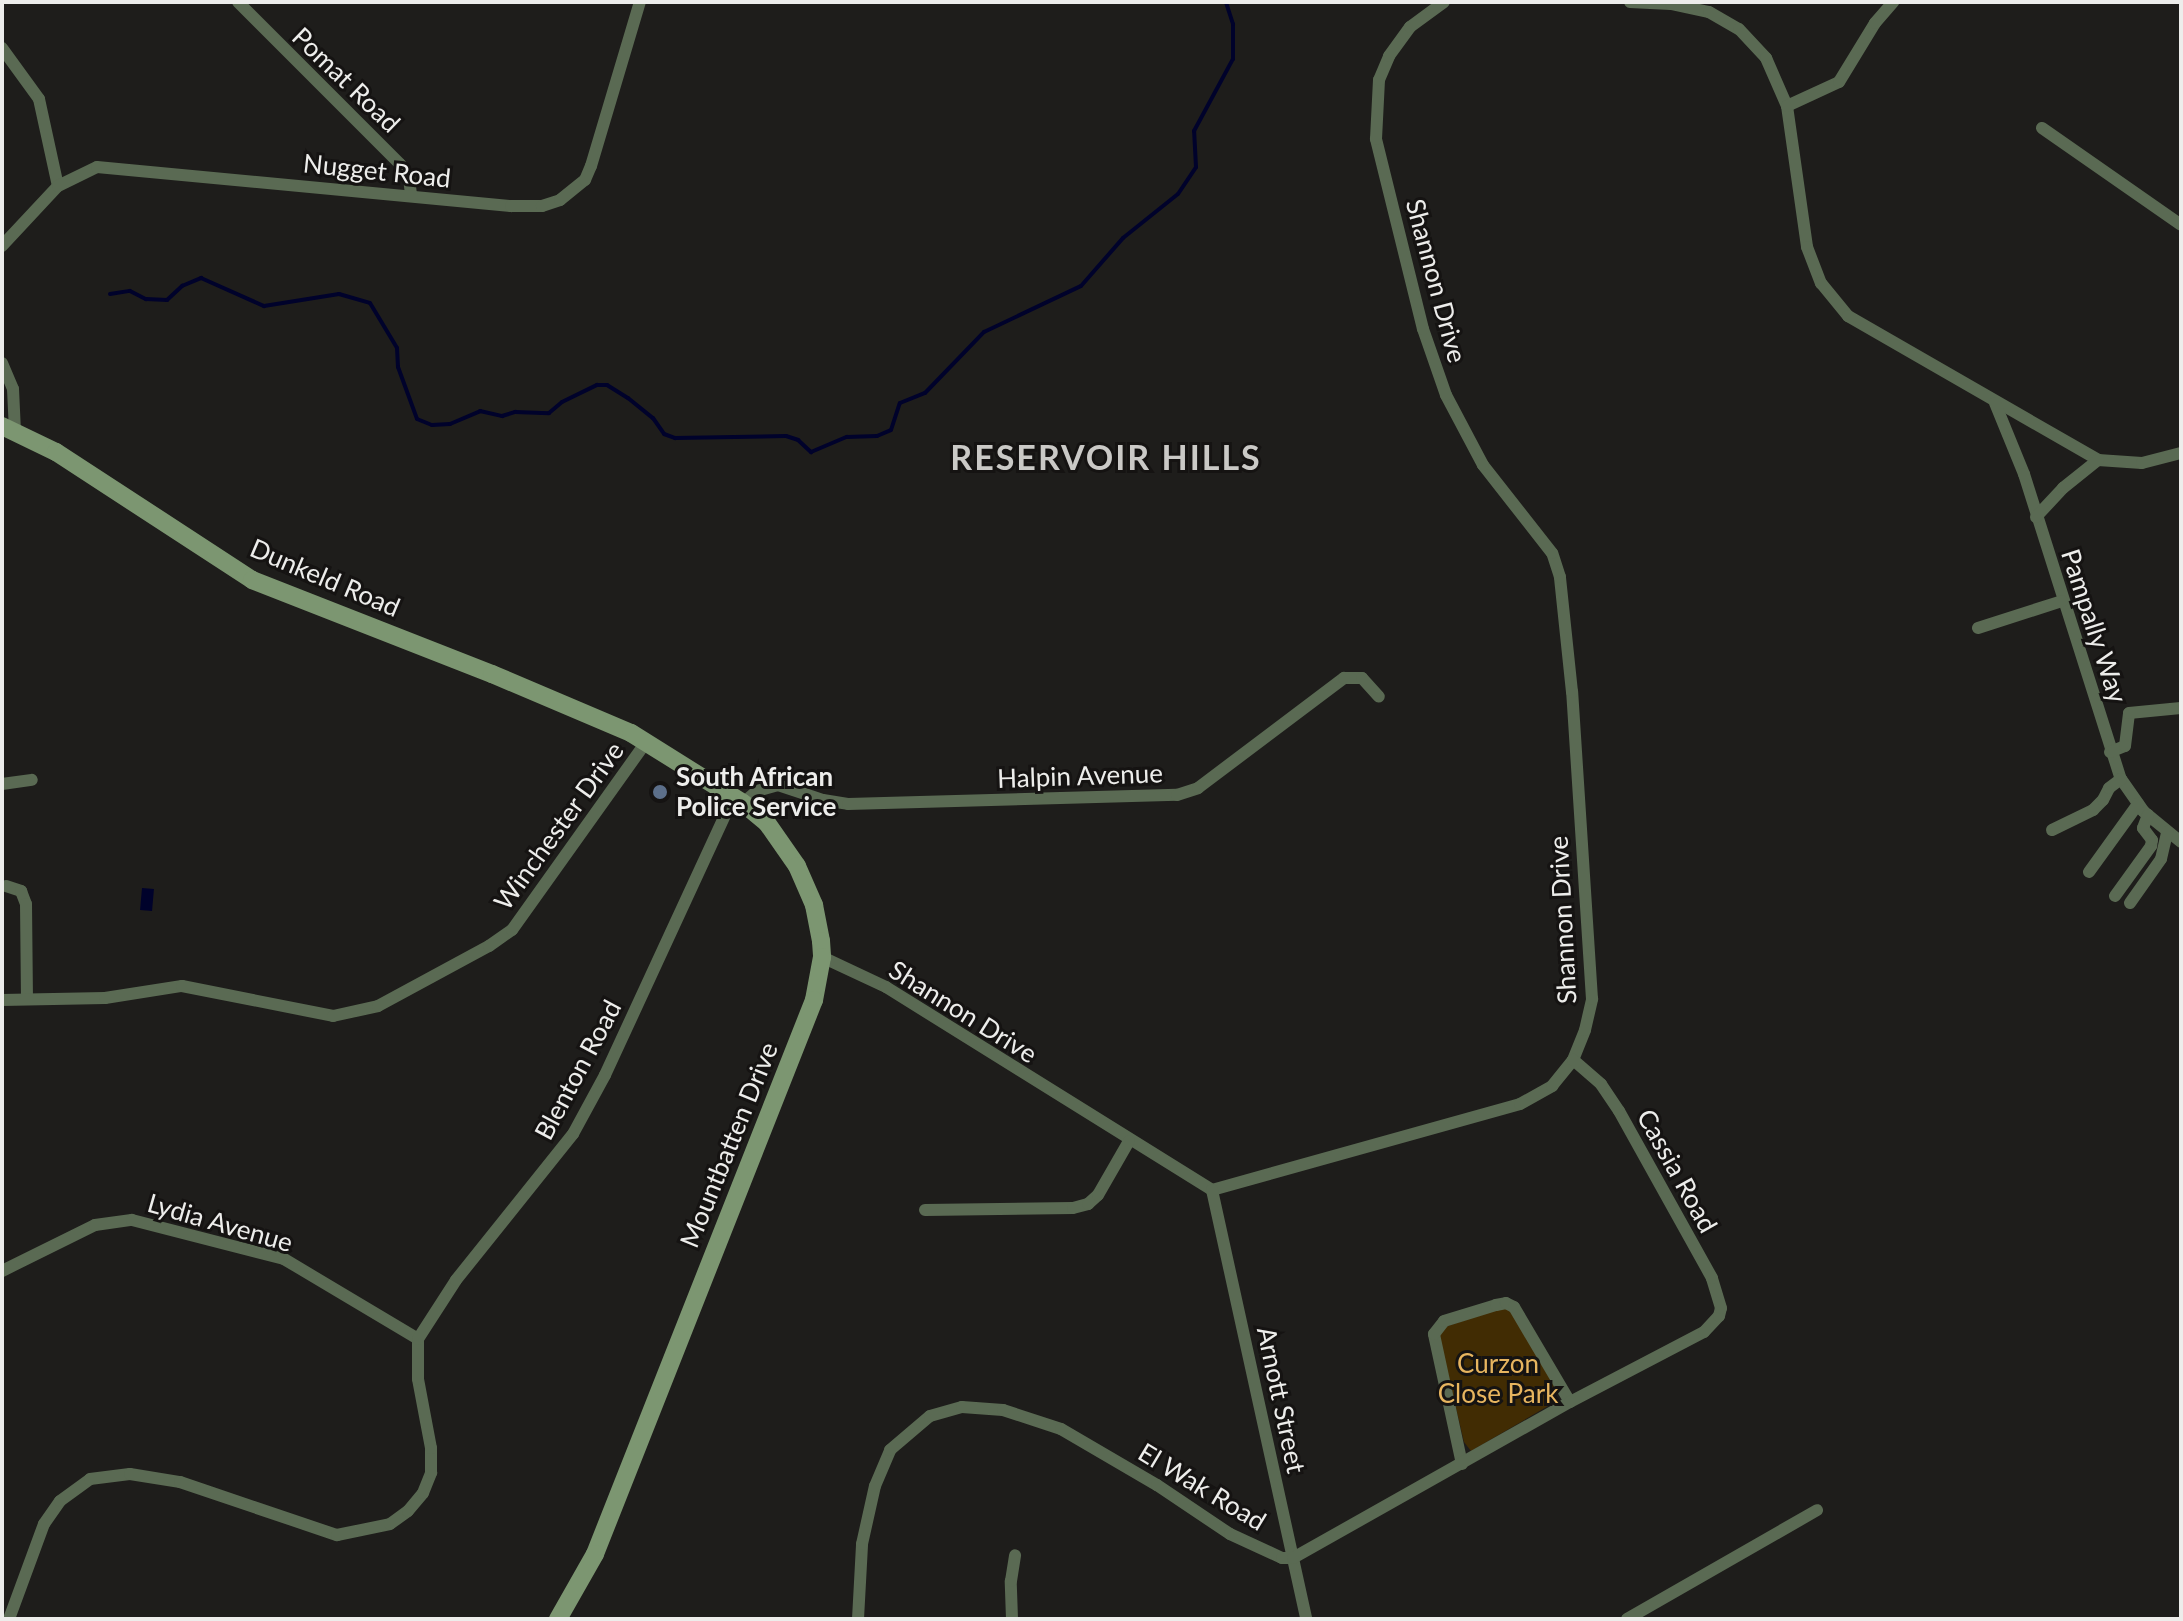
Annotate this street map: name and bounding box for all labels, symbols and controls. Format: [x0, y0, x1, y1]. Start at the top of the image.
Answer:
street label: Pomat Road [286, 21, 406, 139]
street label: Nugget Road [302, 148, 452, 194]
street label: Shannon Drive [1399, 196, 1473, 366]
district label: RESERVOIR HILLS [950, 437, 1262, 477]
street label: Dunkeld Road [245, 532, 405, 624]
street label: Pampally Way [2054, 545, 2134, 707]
street label: Winchester Drive [487, 736, 631, 916]
street label: Halpin Avenue [996, 758, 1164, 794]
place label: South African Police Service [676, 761, 836, 822]
marker: South African Police Service [651, 783, 669, 801]
street label: Shannon Drive [1543, 835, 1583, 1005]
street label: Shannon Drive [883, 954, 1043, 1070]
street label: Blenton Road [528, 995, 628, 1145]
street label: Mountbatten Drive [674, 1038, 784, 1252]
street label: Cassia Road [1630, 1104, 1724, 1238]
street label: Lydia Avenue [143, 1187, 297, 1259]
street label: Arnott Street [1250, 1324, 1312, 1476]
park label: Curzon Close Park [1438, 1348, 1558, 1410]
street label: El Wak Road [1132, 1437, 1272, 1537]

